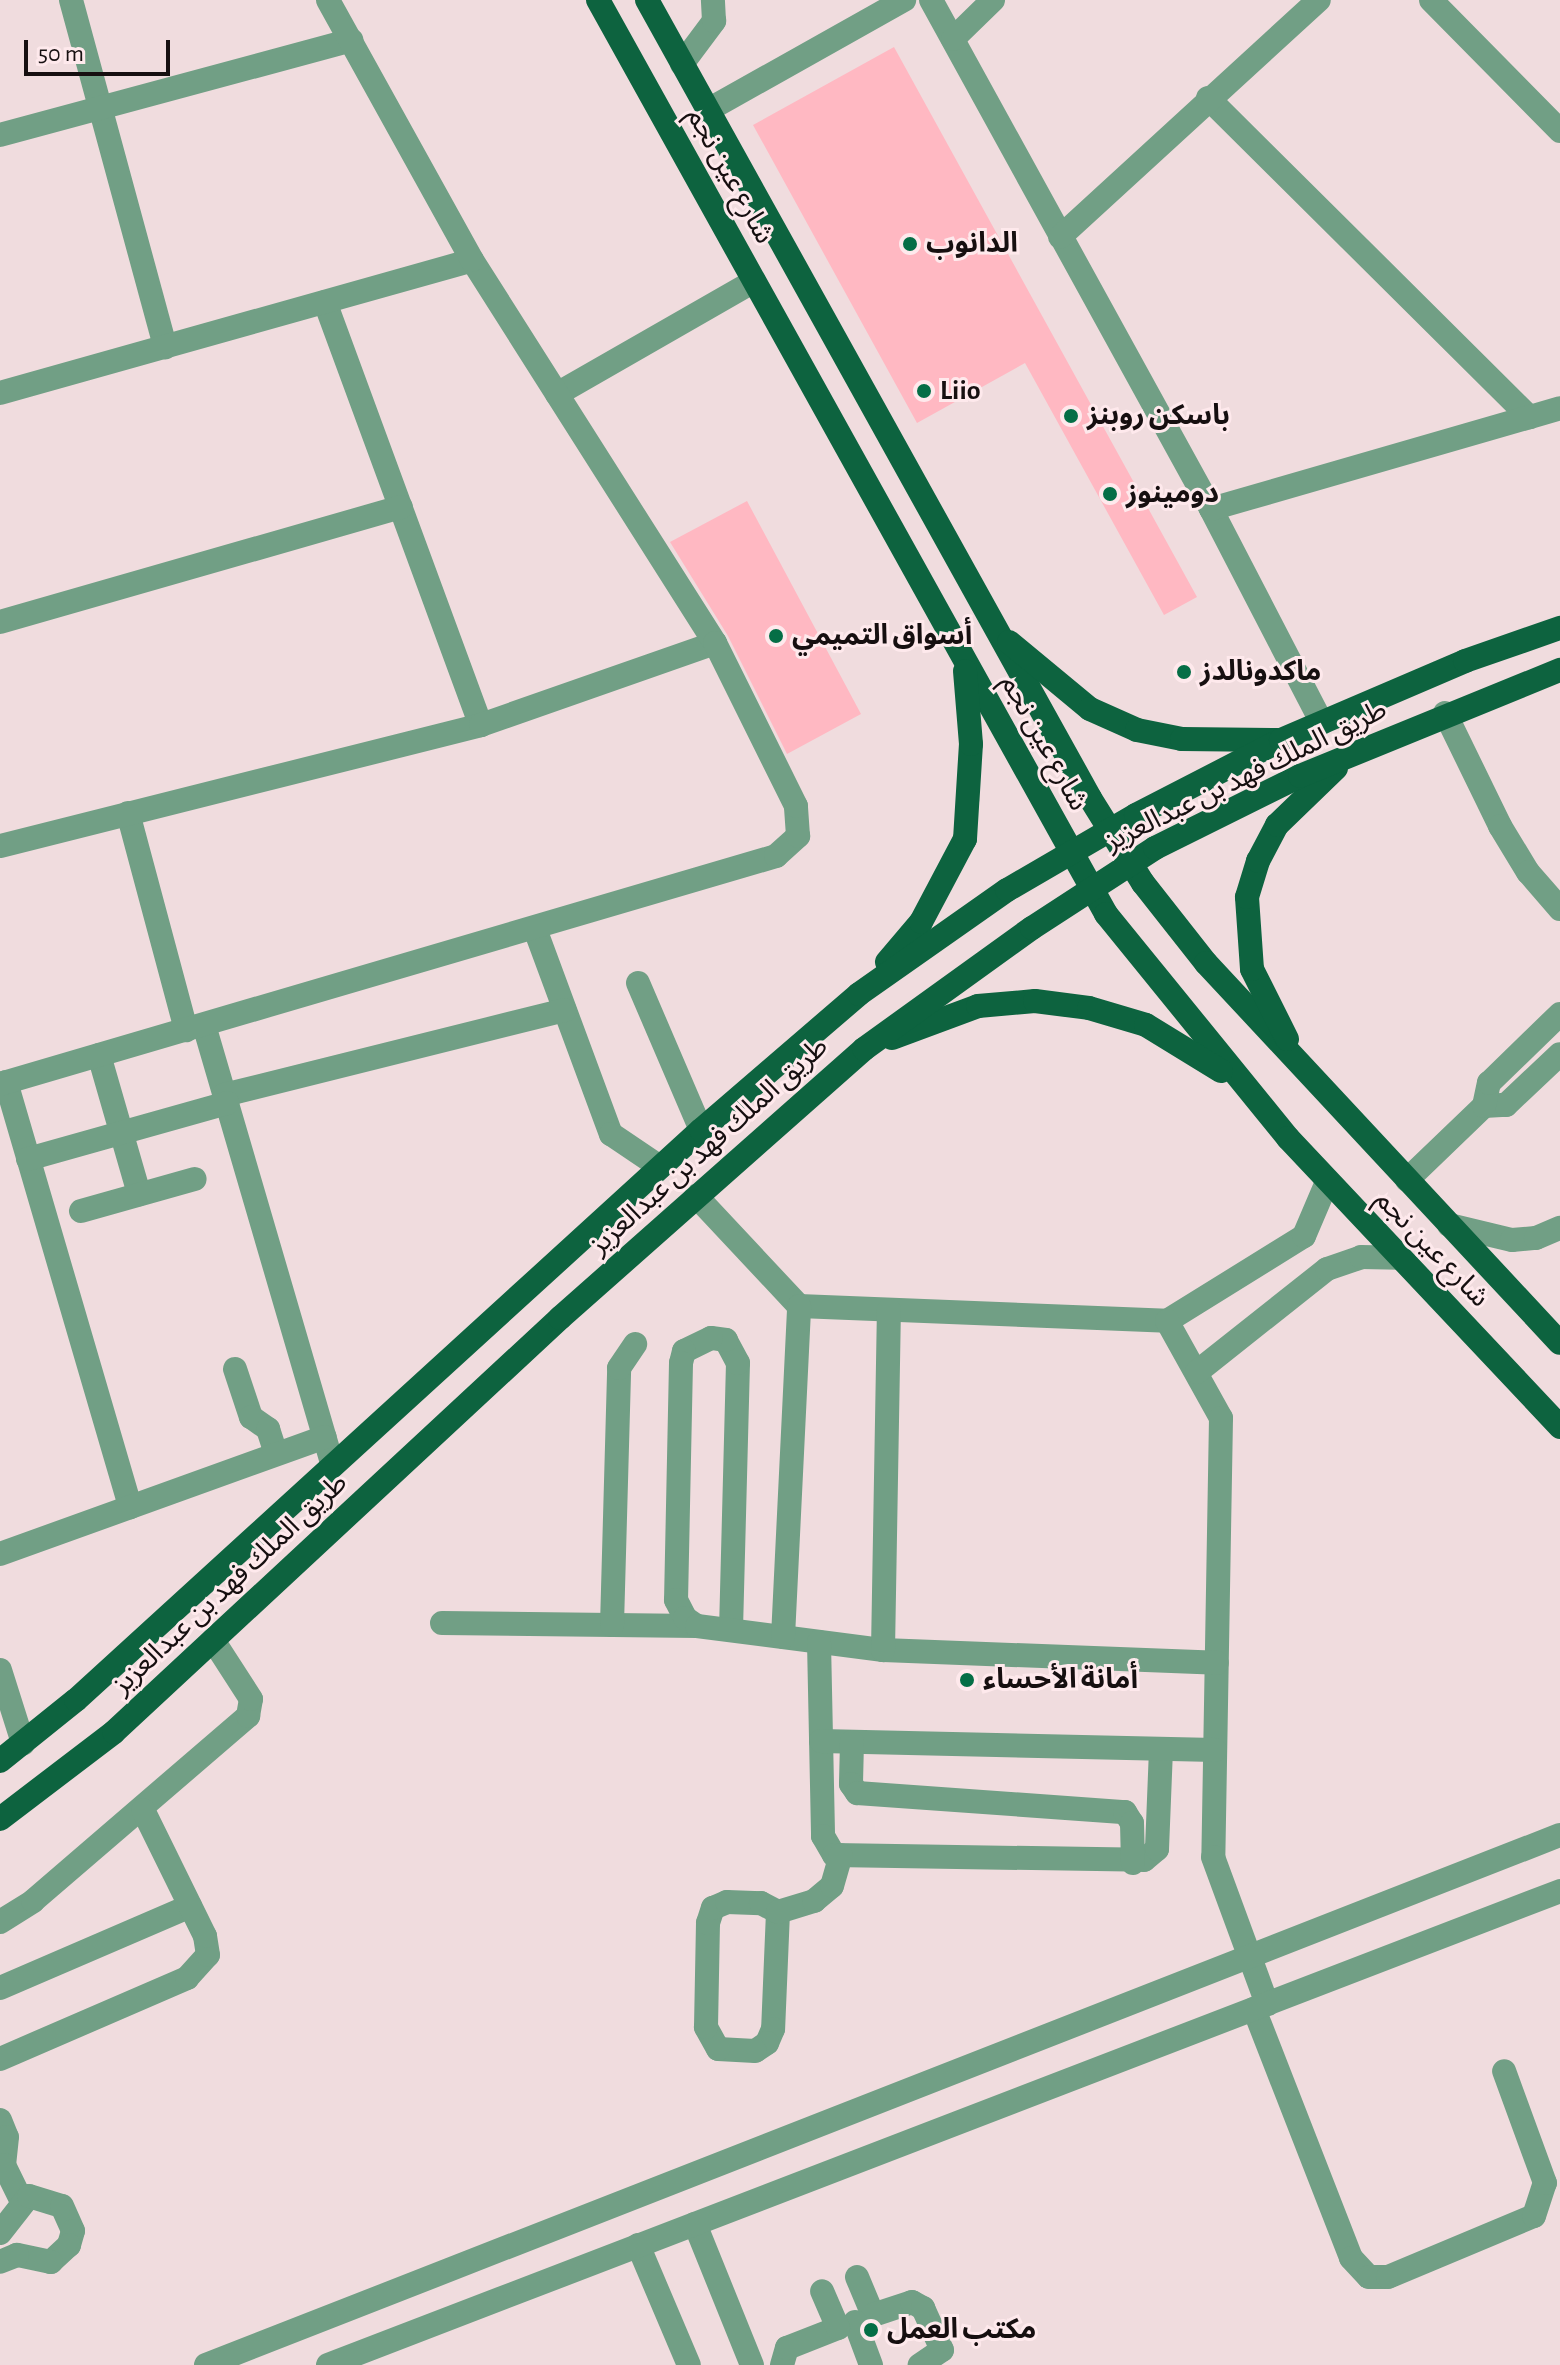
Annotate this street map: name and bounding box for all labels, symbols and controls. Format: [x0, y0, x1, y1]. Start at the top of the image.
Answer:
scale bar [28, 24, 174, 74]
text: 50 m [38, 42, 84, 66]
street label: شارع عين نجم [679, 102, 781, 250]
place label: الدانوب [926, 227, 1018, 261]
marker: الدانوب [901, 235, 919, 253]
place label: Liio [940, 374, 981, 408]
marker: Liio [915, 382, 933, 400]
place label: باسكن روبنز [1087, 399, 1230, 433]
marker: باسكن روبنز [1062, 407, 1080, 425]
place label: دومينوز [1126, 477, 1219, 511]
marker: دومينوز [1101, 485, 1119, 503]
place label: أسواق التميمي [792, 619, 972, 653]
marker: أسواق التميمي [767, 627, 785, 645]
place label: ماكدونالدز [1200, 655, 1321, 689]
marker: ماكدونالدز [1175, 663, 1193, 681]
street label: شارع عين نجم [993, 669, 1095, 817]
street label: طريق الملك فهد بن عبدالعزيز [1100, 693, 1392, 859]
street label: طريق الملك فهد بن عبدالعزيز [583, 1030, 835, 1262]
street label: شارع عين نجم [1368, 1183, 1496, 1315]
street label: طريق الملك فهد بن عبدالعزيز [105, 1466, 355, 1702]
place label: أمانة الأحساء [983, 1663, 1138, 1697]
marker: أمانة الأحساء [958, 1671, 976, 1689]
place label: مكتب العمل [887, 2313, 1036, 2347]
marker: مكتب العمل [862, 2321, 880, 2339]

